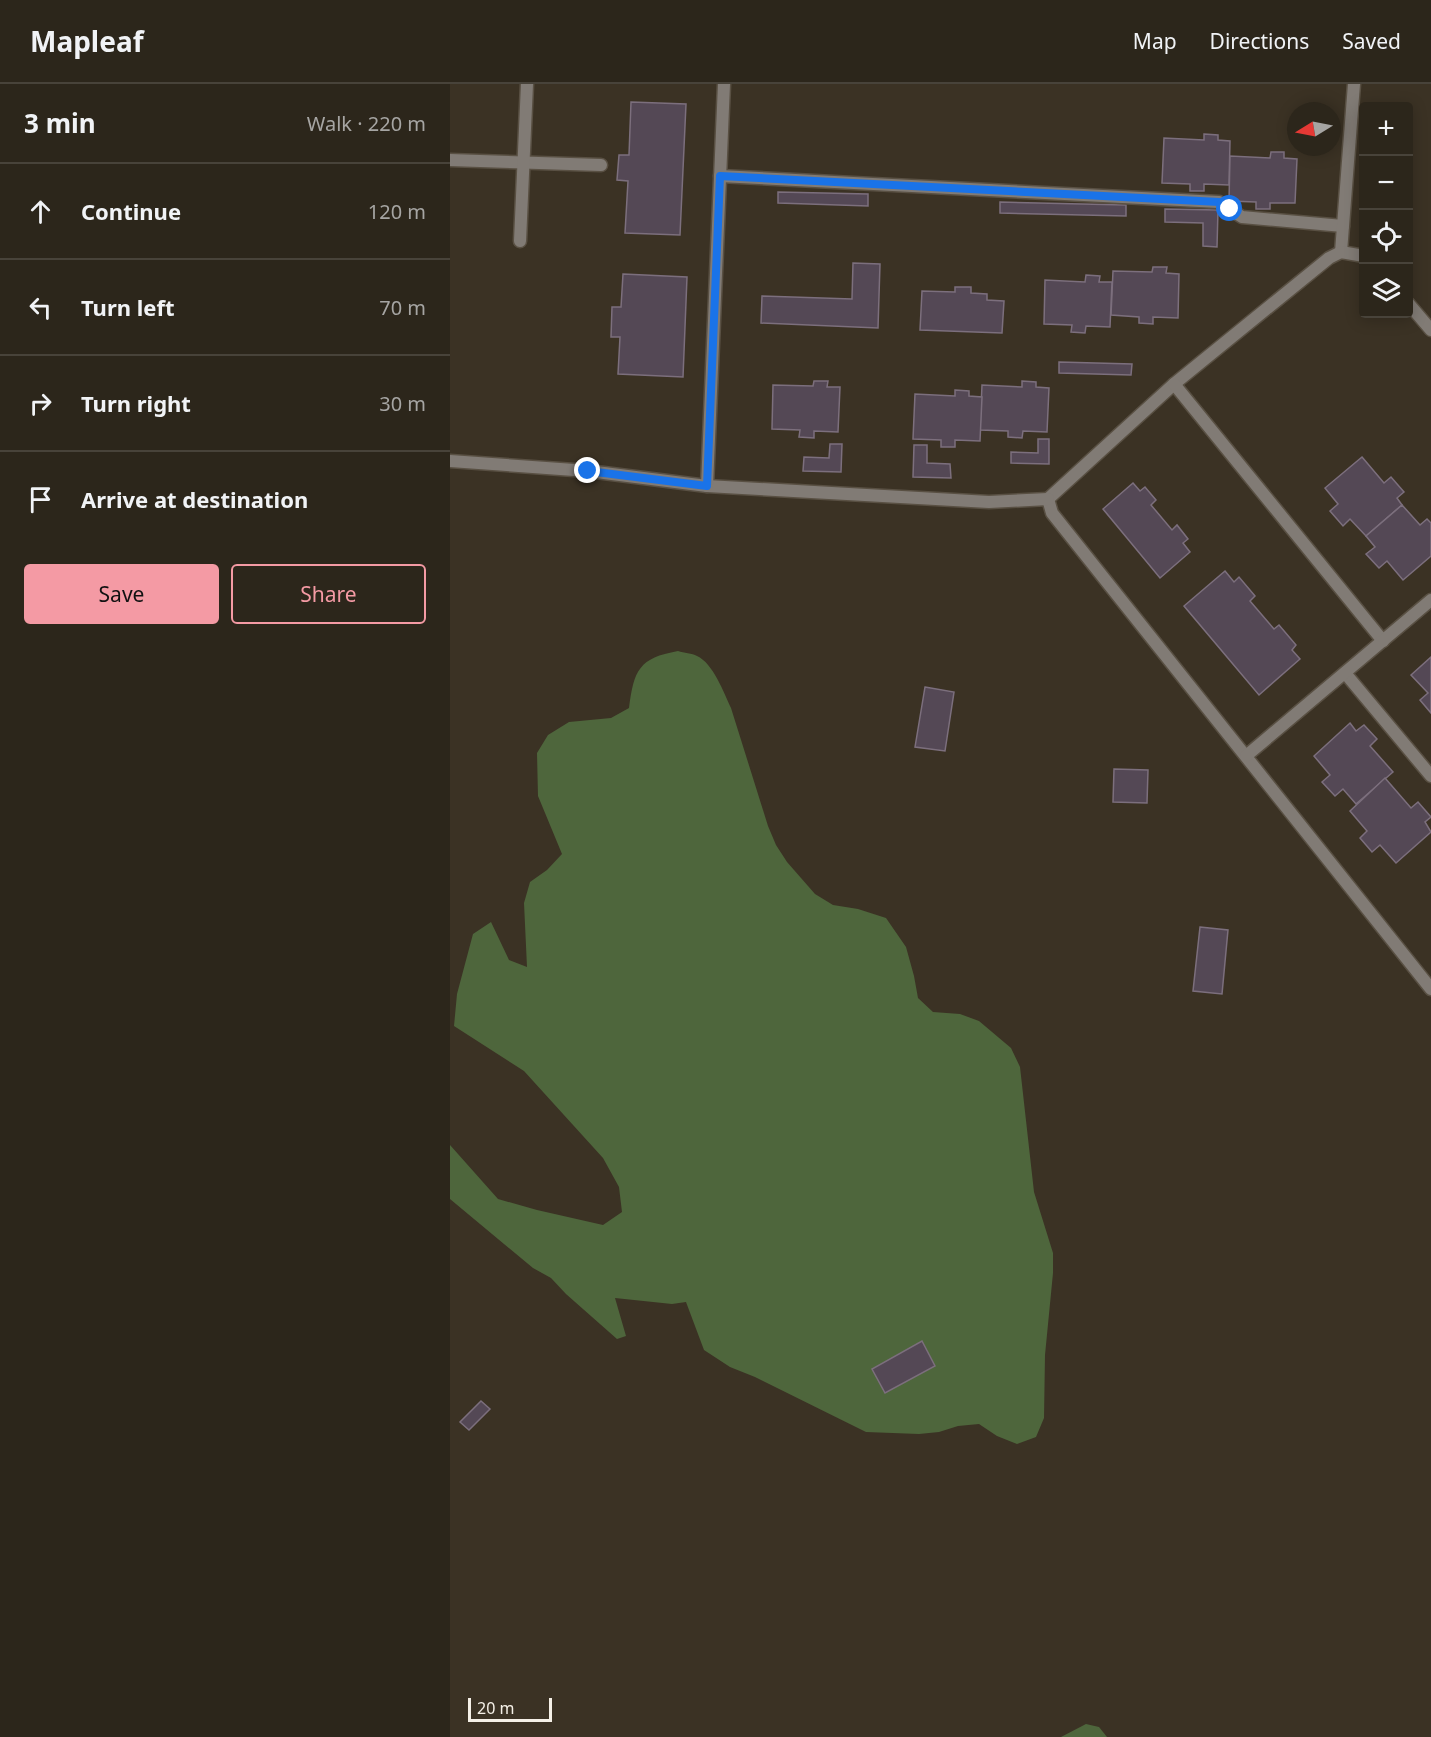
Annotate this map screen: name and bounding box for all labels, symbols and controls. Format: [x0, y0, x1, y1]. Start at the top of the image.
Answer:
text: Mapleaf [30, 22, 144, 60]
text: Map [1133, 27, 1177, 55]
text: Directions [1210, 27, 1309, 55]
text: Saved [1342, 27, 1401, 55]
north arrow [1287, 102, 1341, 156]
map controls [1359, 102, 1413, 318]
button: + [1359, 102, 1413, 156]
text: 3 min [24, 105, 96, 141]
text: Walk · 220 m [307, 110, 426, 137]
button: − [1359, 156, 1413, 210]
icon: ahead [24, 195, 57, 228]
route start [1216, 195, 1242, 221]
text: Continue [81, 196, 181, 226]
text: 120 m [368, 198, 426, 225]
button: locate [1359, 210, 1413, 264]
button: layers [1359, 264, 1413, 318]
icon: left [24, 291, 57, 324]
text: Turn left [81, 292, 175, 322]
text: 70 m [379, 294, 426, 321]
icon: right [24, 387, 57, 420]
text: Turn right [81, 388, 191, 418]
text: 30 m [379, 390, 426, 417]
route end [574, 457, 600, 483]
icon: arrive [24, 483, 57, 516]
text: Arrive at destination [81, 484, 308, 514]
button: Save [24, 564, 219, 624]
button: Share [231, 564, 426, 624]
scale bar [468, 1695, 552, 1722]
text: 20 m [477, 1697, 514, 1719]

